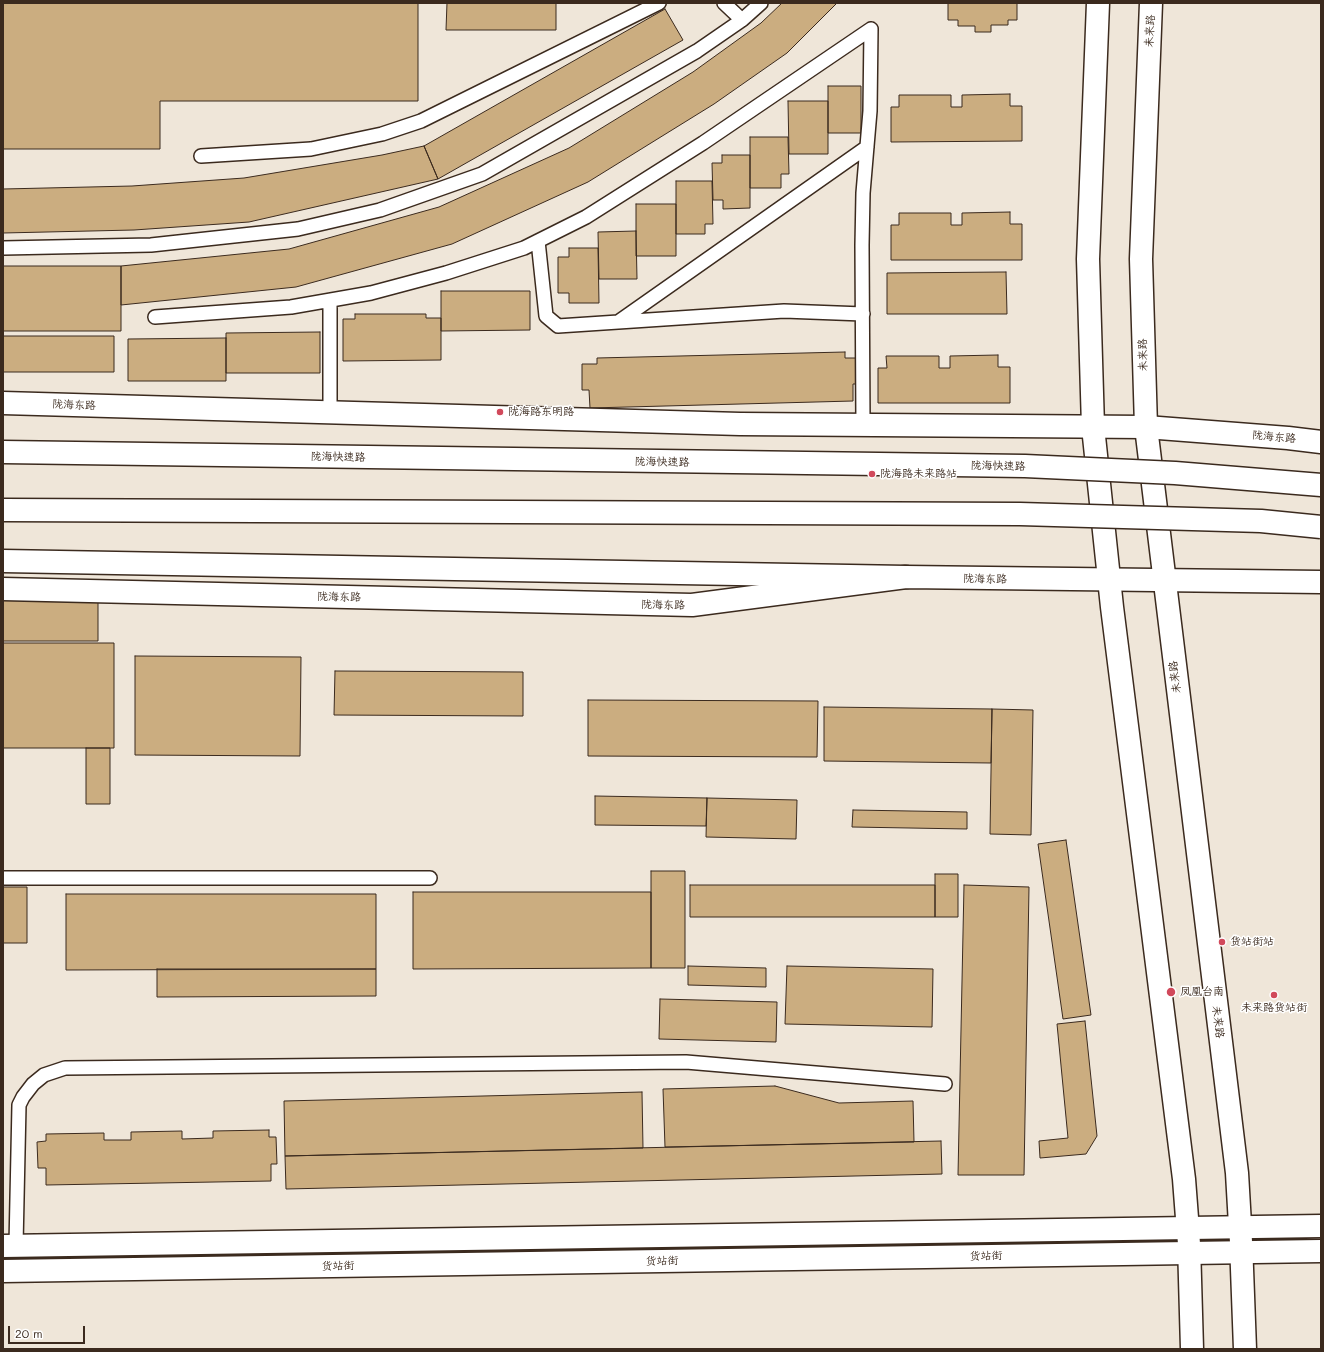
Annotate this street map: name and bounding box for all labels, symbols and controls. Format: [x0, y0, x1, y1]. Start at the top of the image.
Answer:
street label: 未来路 [1143, 14, 1157, 48]
street label: 未来路 [1136, 338, 1150, 372]
street label: 陇海东路 [52, 398, 96, 412]
place label: 陇海路东明路 [508, 405, 574, 419]
marker: 陇海路东明路 [495, 407, 505, 417]
street label: 陇海东路 [1252, 429, 1296, 445]
street label: 陇海快速路 [310, 450, 366, 464]
street label: 陇海快速路 [634, 455, 690, 469]
street label: 陇海快速路 [970, 459, 1026, 473]
place label: 陇海路未来路站 [880, 467, 957, 481]
marker: 陇海路未来路站 [867, 469, 877, 479]
street label: 陇海东路 [963, 572, 1007, 586]
street label: 陇海东路 [317, 590, 361, 604]
street label: 陇海东路 [641, 598, 685, 612]
street label: 未来路 [1166, 660, 1184, 694]
place label: 货站街站 [1230, 935, 1274, 949]
marker: 货站街站 [1217, 937, 1227, 947]
place label: 凤凰台南 [1180, 985, 1224, 999]
marker: 凤凰台南 [1165, 986, 1177, 998]
marker: 未来路货站街 [1269, 990, 1279, 1000]
place label: 未来路货站街 [1241, 1001, 1307, 1015]
street label: 未来路 [1209, 1005, 1227, 1039]
street label: 货站街 [969, 1249, 1003, 1263]
street label: 货站街 [645, 1254, 679, 1268]
street label: 货站街 [321, 1259, 355, 1273]
scale bar [10, 1318, 87, 1344]
text: 20 m [15, 1325, 43, 1341]

